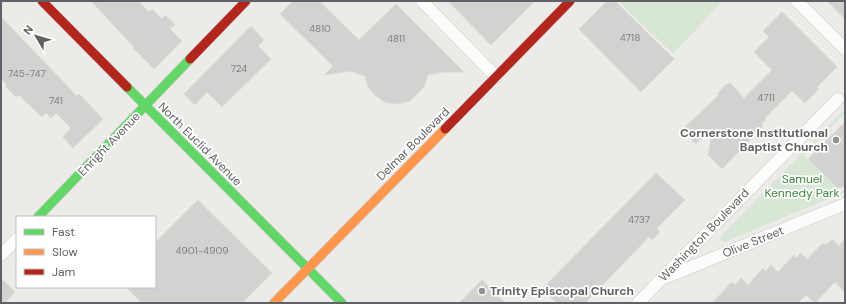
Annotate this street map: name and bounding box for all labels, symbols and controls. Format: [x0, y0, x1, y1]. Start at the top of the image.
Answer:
north arrow [16, 16, 56, 56]
text: N [20, 22, 36, 37]
house number: 4810 [309, 22, 331, 35]
house number: 4718 [620, 31, 640, 44]
house number: 4811 [387, 32, 405, 45]
house number: 724 [231, 62, 247, 75]
house number: 745-747 [8, 67, 46, 80]
house number: 4711 [757, 91, 775, 104]
house number: 741 [49, 94, 63, 107]
street label: North Euclid Avenue [155, 99, 245, 189]
street label: Delmar Boulevard [373, 104, 453, 184]
street label: Enright Avenue [74, 108, 144, 180]
place label: Cornerstone Institutional Baptist Church [680, 125, 828, 155]
marker: Cornerstone Institutional Baptist Church [831, 135, 841, 145]
park label: Samuel Kennedy Park [764, 171, 840, 201]
street label: Washington Boulevard [655, 185, 753, 285]
house number: 4737 [628, 213, 650, 226]
legend [16, 216, 156, 288]
street label: Olive Street [720, 222, 786, 262]
text: Fast [52, 224, 75, 240]
text: Slow [52, 244, 78, 260]
house number: 4901-4909 [175, 244, 229, 257]
text: Jam [52, 264, 75, 280]
place label: Trinity Episcopal Church [490, 283, 634, 299]
marker: Trinity Episcopal Church [477, 286, 487, 296]

